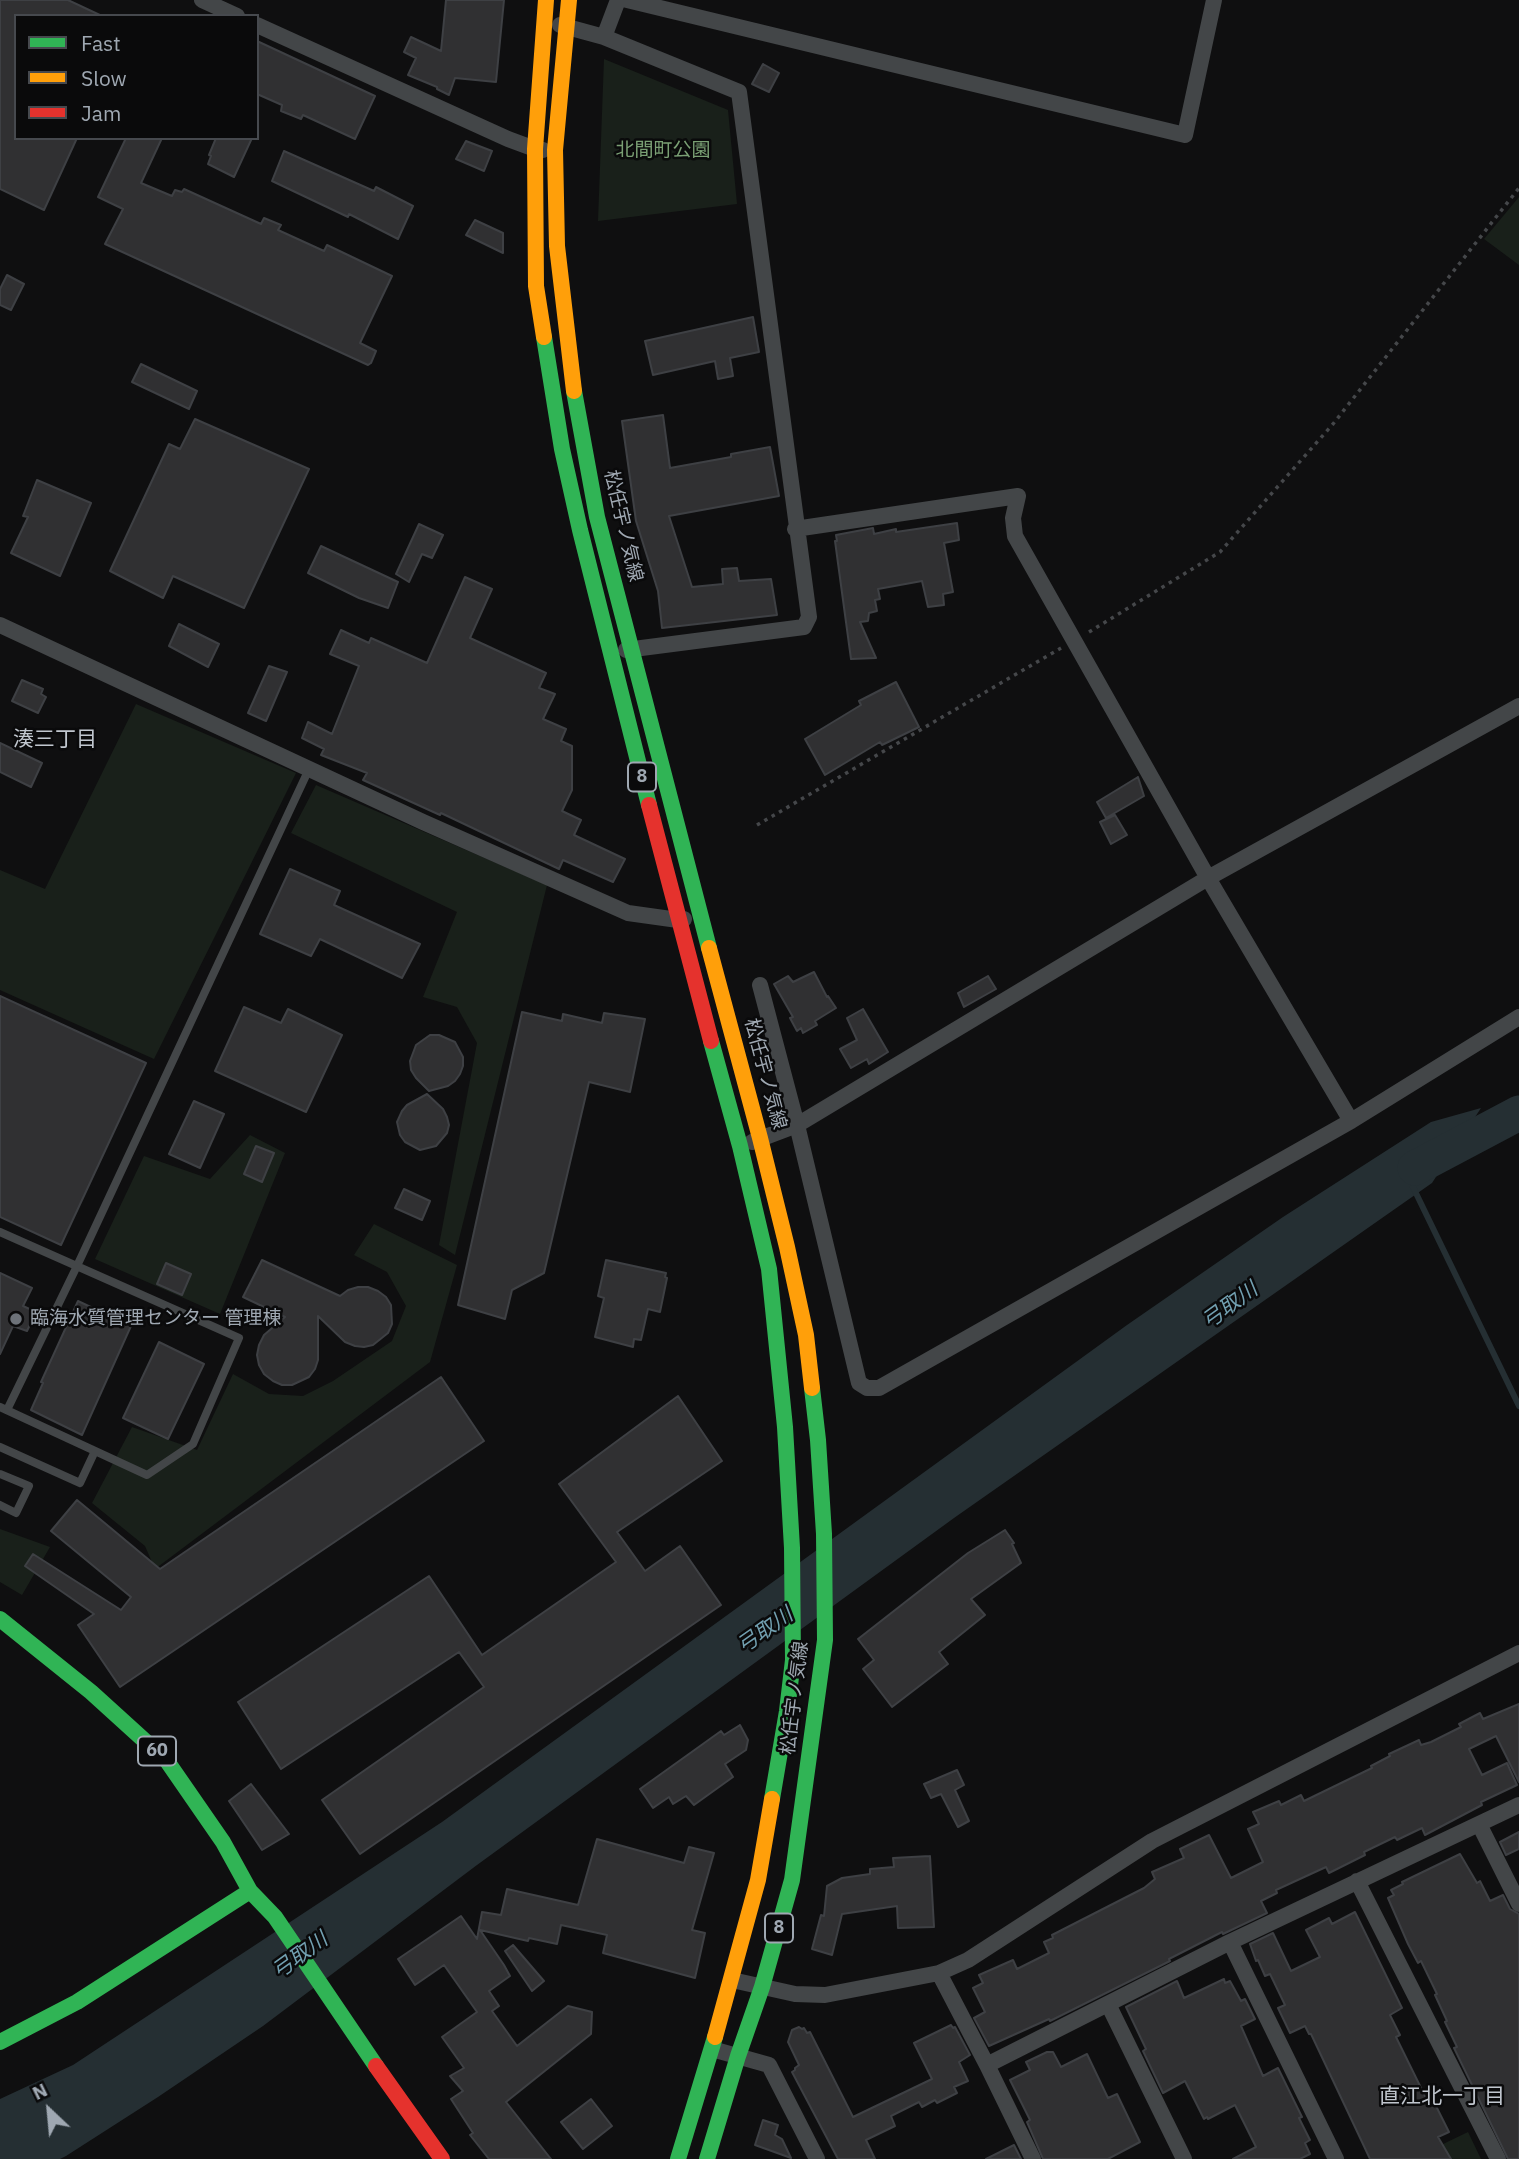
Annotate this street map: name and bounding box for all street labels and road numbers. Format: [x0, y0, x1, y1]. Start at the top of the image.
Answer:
street label: 松任宇ノ気線 [599, 468, 647, 584]
road number: 8 [628, 762, 656, 792]
street label: 松任宇ノ気線 [739, 1016, 791, 1132]
street label: 松任宇ノ気線 [777, 1640, 813, 1756]
road number: 60 [138, 1736, 176, 1766]
road number: 8 [765, 1914, 793, 1942]

